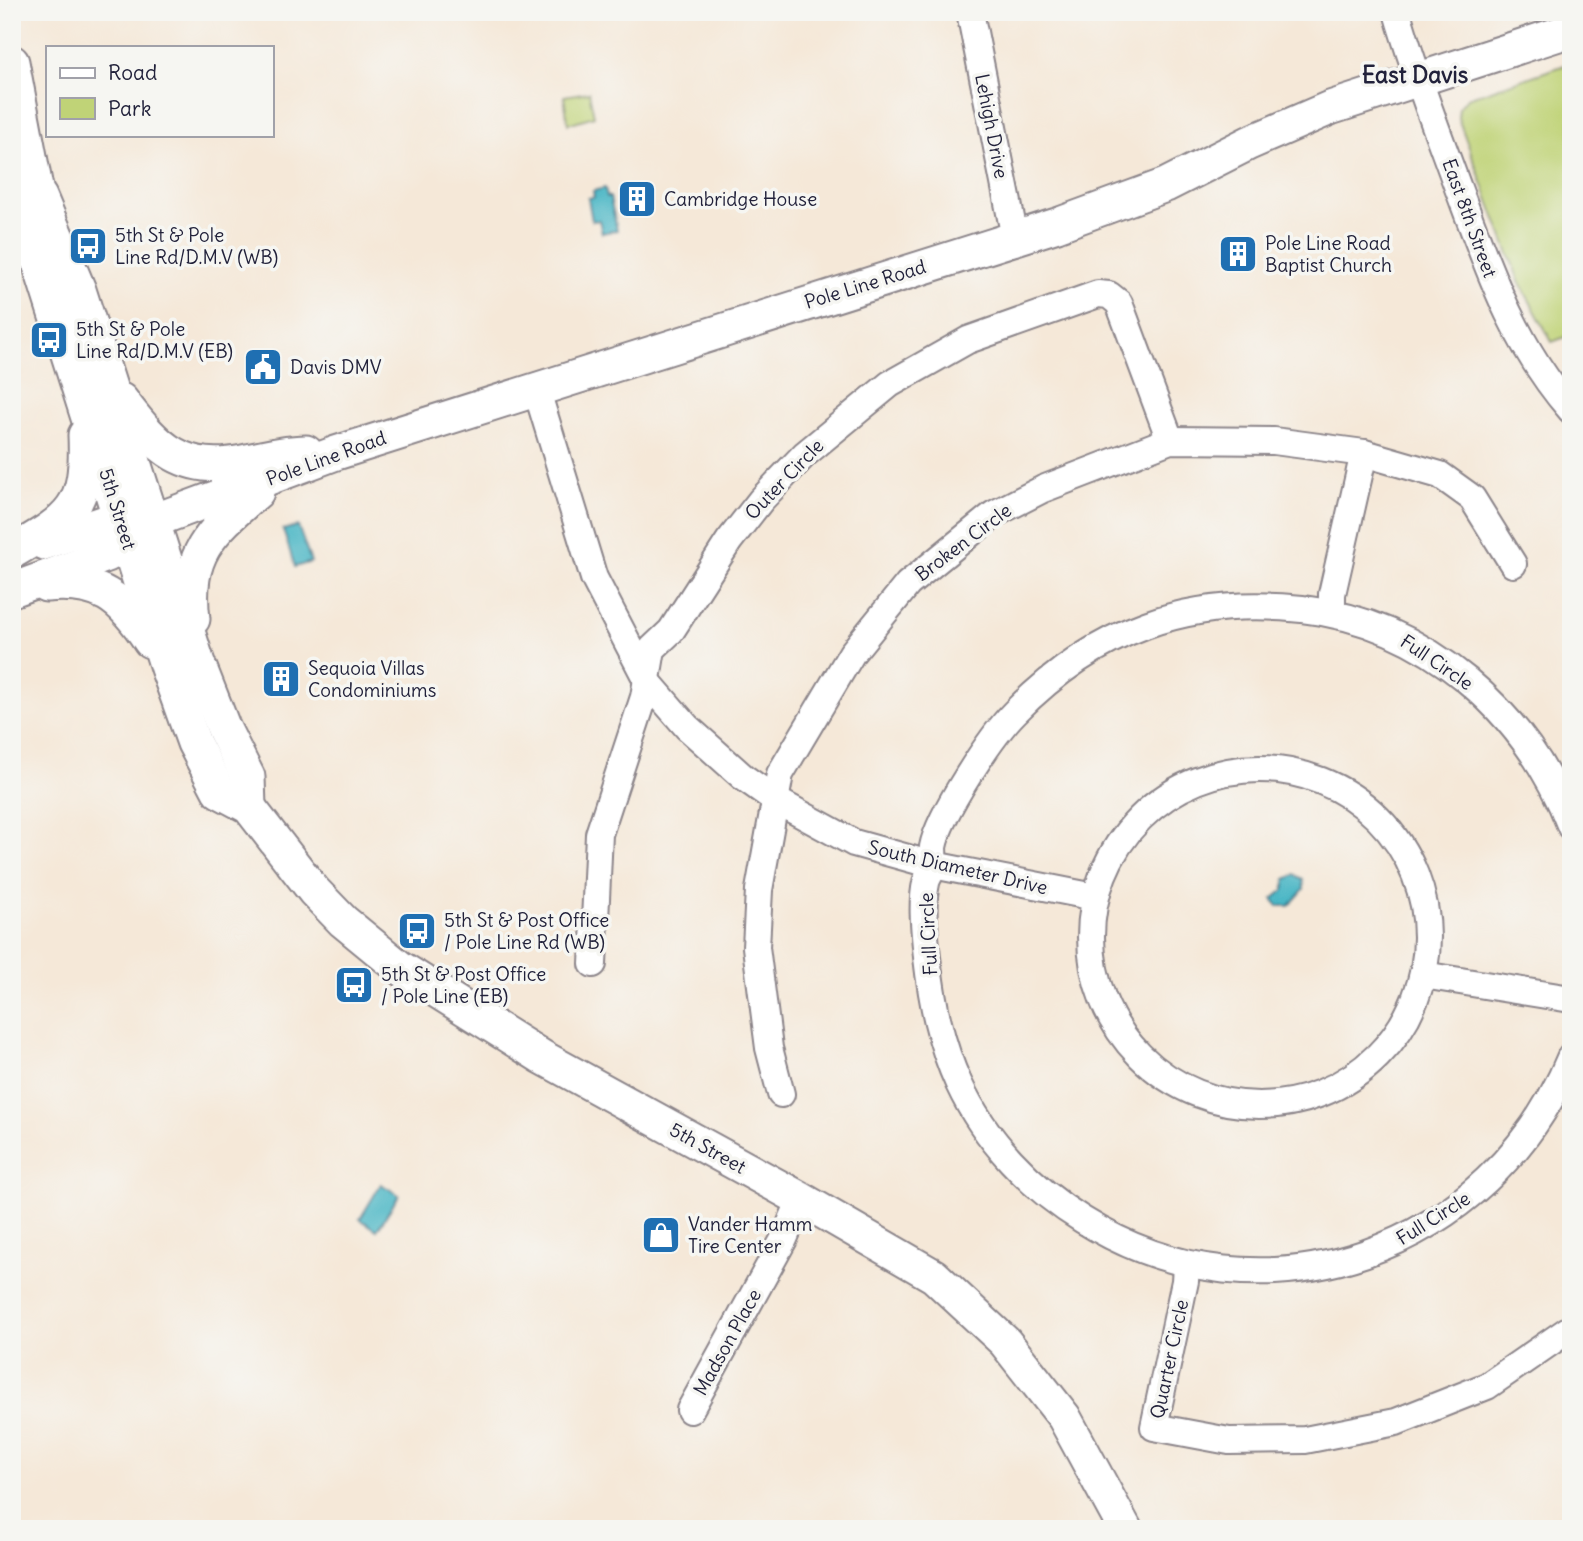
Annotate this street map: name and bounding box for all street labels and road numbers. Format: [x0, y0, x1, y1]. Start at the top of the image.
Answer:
street label: Lehigh Drive [970, 72, 1014, 180]
street label: East 8th Street [1437, 155, 1503, 281]
street label: Pole Line Road [801, 254, 929, 314]
street label: Pole Line Road [263, 425, 389, 491]
street label: Outer Circle [740, 434, 828, 524]
street label: 5th Street [94, 466, 142, 552]
street label: Broken Circle [910, 498, 1016, 586]
street label: Full Circle [1396, 629, 1478, 695]
street label: South Diameter Drive [866, 835, 1050, 899]
street label: Full Circle [914, 892, 942, 976]
street label: 5th Street [666, 1117, 750, 1179]
street label: Full Circle [1392, 1186, 1474, 1250]
street label: Madson Place [688, 1285, 766, 1399]
street label: Quarter Circle [1145, 1297, 1193, 1421]

